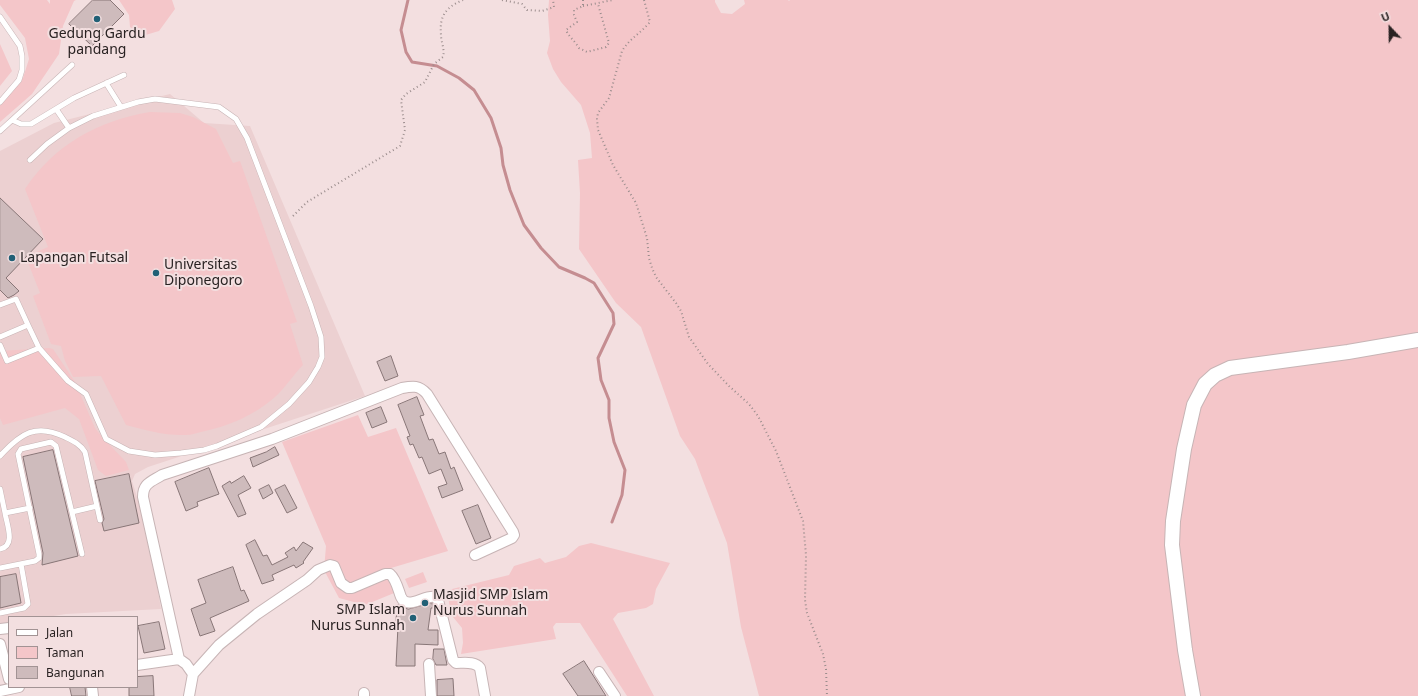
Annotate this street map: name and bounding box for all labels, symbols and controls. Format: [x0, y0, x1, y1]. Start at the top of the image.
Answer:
north arrow [1370, 8, 1410, 48]
text: U [1379, 8, 1392, 25]
marker: Gedung Gardu pandang [92, 14, 102, 24]
place label: Gedung Gardu pandang [48, 26, 146, 58]
place label: Lapangan Futsal [20, 250, 128, 266]
marker: Lapangan Futsal [7, 253, 17, 263]
place label: Universitas Diponegoro [164, 257, 243, 290]
marker: Universitas Diponegoro [151, 268, 161, 278]
place label: Masjid SMP Islam Nurus Sunnah [433, 587, 548, 620]
marker: Masjid SMP Islam Nurus Sunnah [420, 598, 430, 608]
place label: SMP Islam Nurus Sunnah [311, 602, 405, 634]
marker: SMP Islam Nurus Sunnah [408, 613, 418, 623]
legend [8, 616, 138, 688]
text: Jalan [46, 624, 73, 641]
text: Taman [46, 644, 84, 661]
text: Bangunan [46, 664, 104, 681]

